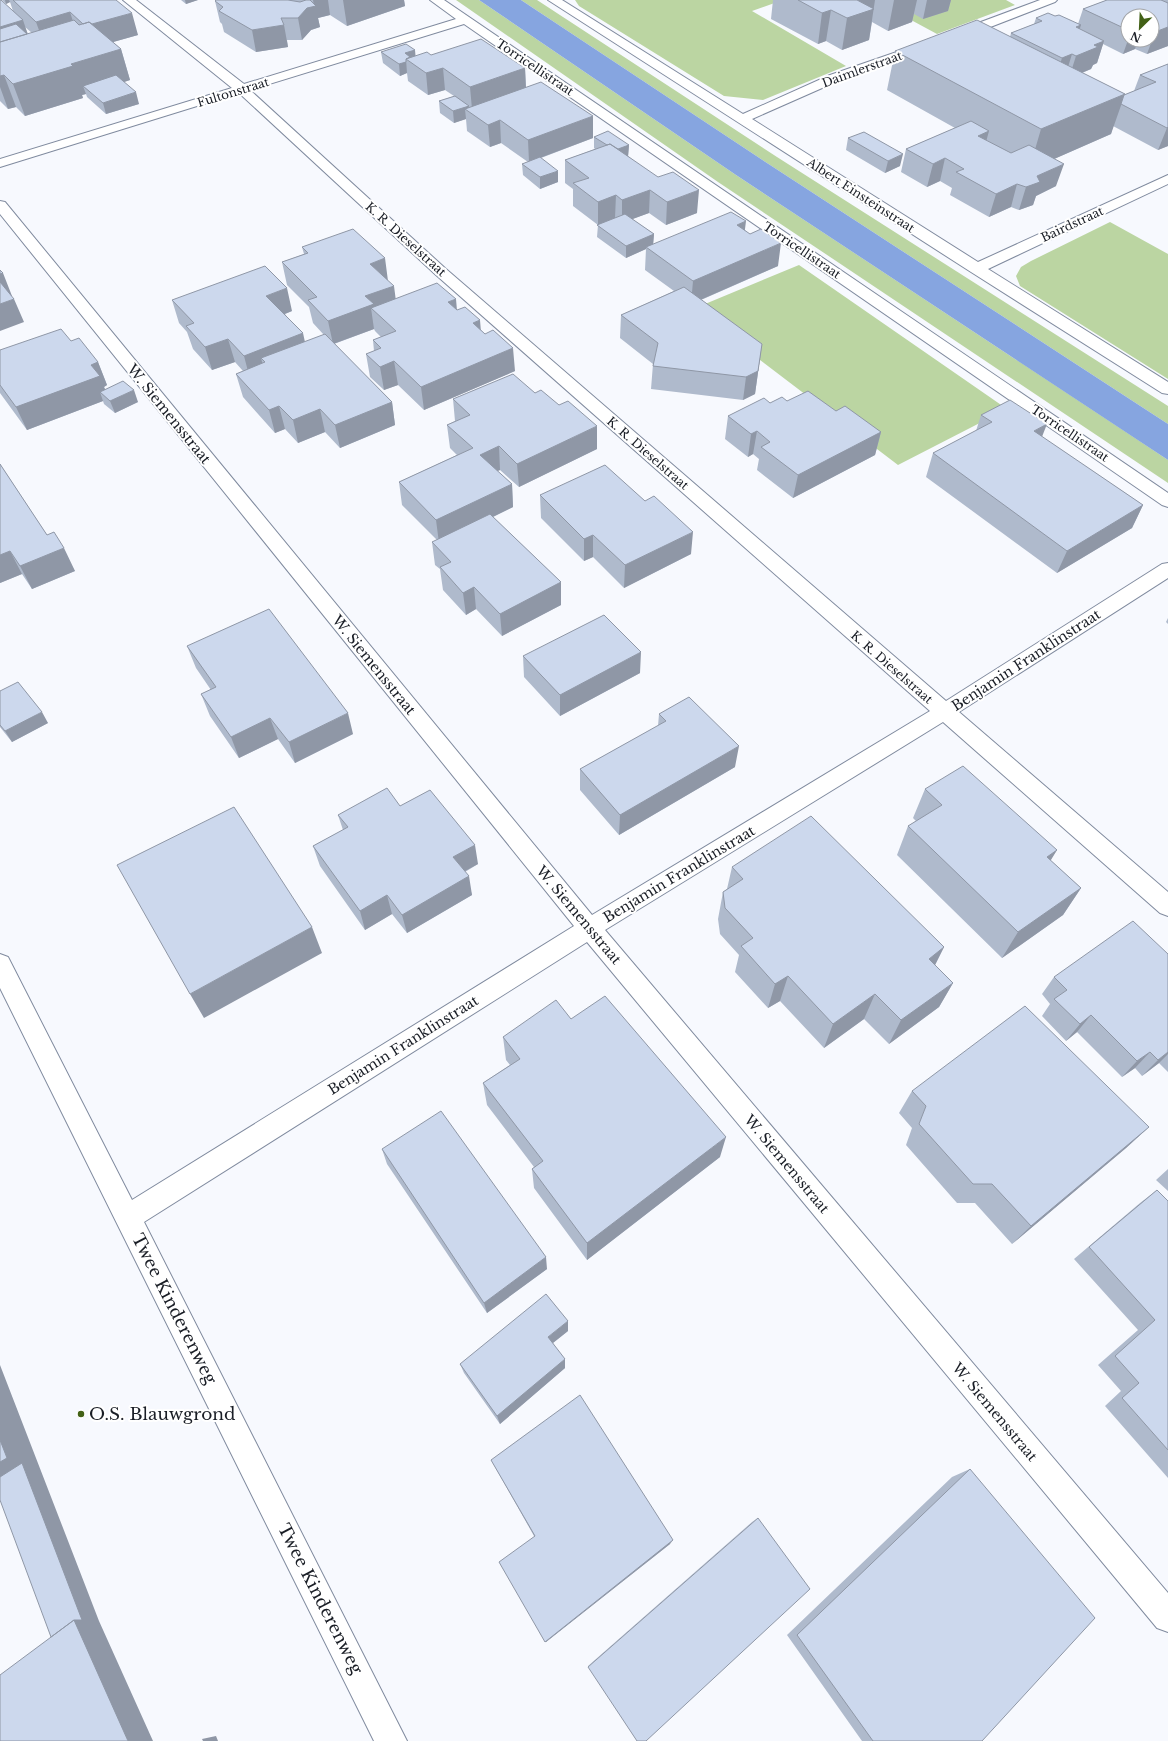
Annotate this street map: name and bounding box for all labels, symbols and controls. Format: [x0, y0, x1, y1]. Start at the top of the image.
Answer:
north arrow [1120, 8, 1160, 48]
text: N [1128, 28, 1144, 46]
street label: Torricellistraat [493, 35, 577, 99]
street label: Daimlerstraat [820, 47, 905, 90]
street label: Fultonstraat [195, 74, 271, 110]
street label: Albert Einsteinstraat [803, 154, 918, 236]
street label: K. R. Dieselstraat [363, 199, 450, 279]
street label: Bairdstraat [1038, 203, 1106, 245]
street label: Torricellistraat [760, 218, 844, 282]
street label: W. Siemensstraat [123, 360, 215, 468]
street label: Torricellistraat [1028, 401, 1112, 465]
street label: K. R. Dieselstraat [604, 413, 692, 493]
street label: Benjamin Franklinstraat [948, 605, 1104, 715]
street label: W. Siemensstraat [328, 611, 420, 719]
street label: K. R. Dieselstraat [848, 627, 936, 707]
street label: Benjamin Franklinstraat [600, 821, 759, 927]
street label: W. Siemensstraat [532, 861, 626, 968]
street label: Benjamin Franklinstraat [324, 991, 482, 1099]
street label: W. Siemensstraat [740, 1110, 834, 1217]
street label: Twee Kinderenweg [127, 1230, 221, 1388]
street label: W. Siemensstraat [948, 1358, 1042, 1465]
place label: O.S. Blauwgrond [89, 1404, 236, 1425]
marker: O.S. Blauwgrond [76, 1409, 86, 1419]
street label: Twee Kinderenweg [273, 1520, 367, 1678]

